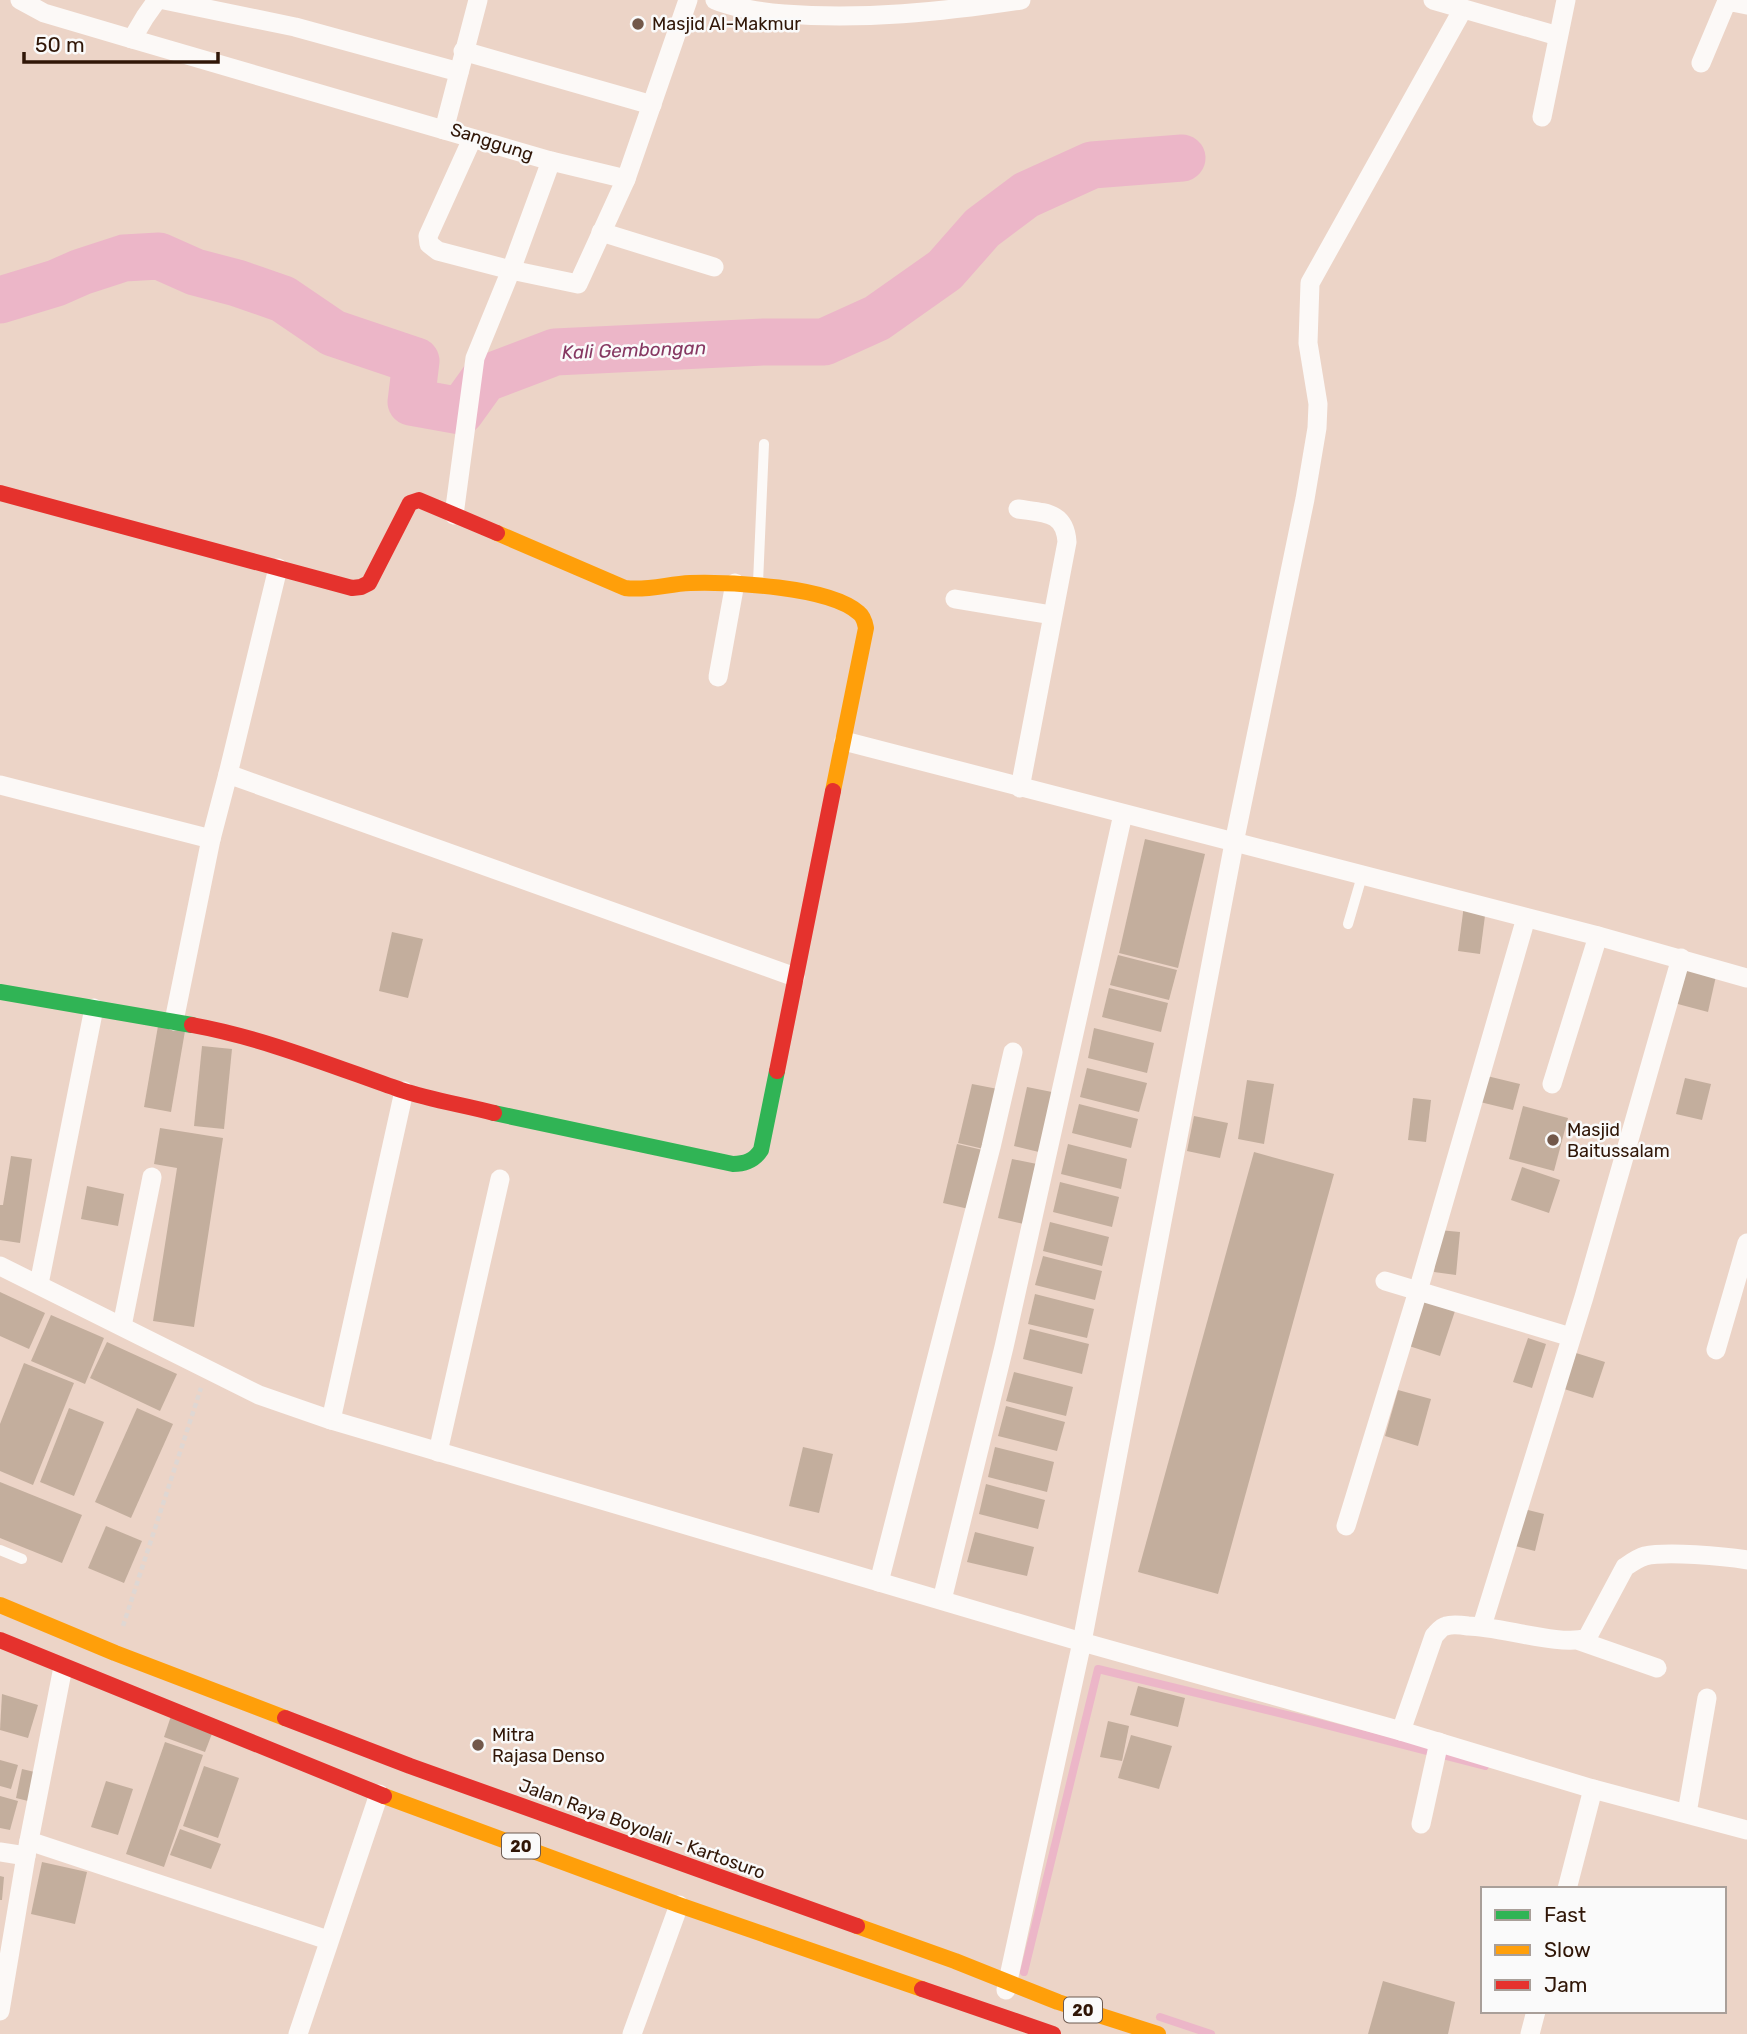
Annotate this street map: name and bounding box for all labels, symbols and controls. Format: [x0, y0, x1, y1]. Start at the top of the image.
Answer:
place label: Masjid Al-Makmur [652, 13, 801, 35]
marker: Masjid Al-Makmur [630, 16, 646, 32]
scale bar [24, 21, 219, 65]
text: 50 m [35, 32, 85, 57]
street label: Sanggung [448, 118, 536, 166]
water label: Kali Gembongan [561, 336, 707, 364]
place label: Masjid Baitussalam [1567, 1119, 1670, 1162]
marker: Masjid Baitussalam [1545, 1132, 1561, 1148]
place label: Mitra Rajasa Denso [492, 1724, 605, 1767]
marker: Mitra Rajasa Denso [470, 1737, 486, 1753]
street label: Jalan Raya Boyolali - Kartosuro [516, 1774, 768, 1884]
road number: 20 [502, 1834, 540, 1858]
legend [1481, 1887, 1726, 2013]
text: Fast [1544, 1902, 1586, 1927]
text: Slow [1544, 1937, 1591, 1962]
text: Jam [1544, 1972, 1588, 1997]
road number: 20 [1064, 1998, 1102, 2022]

